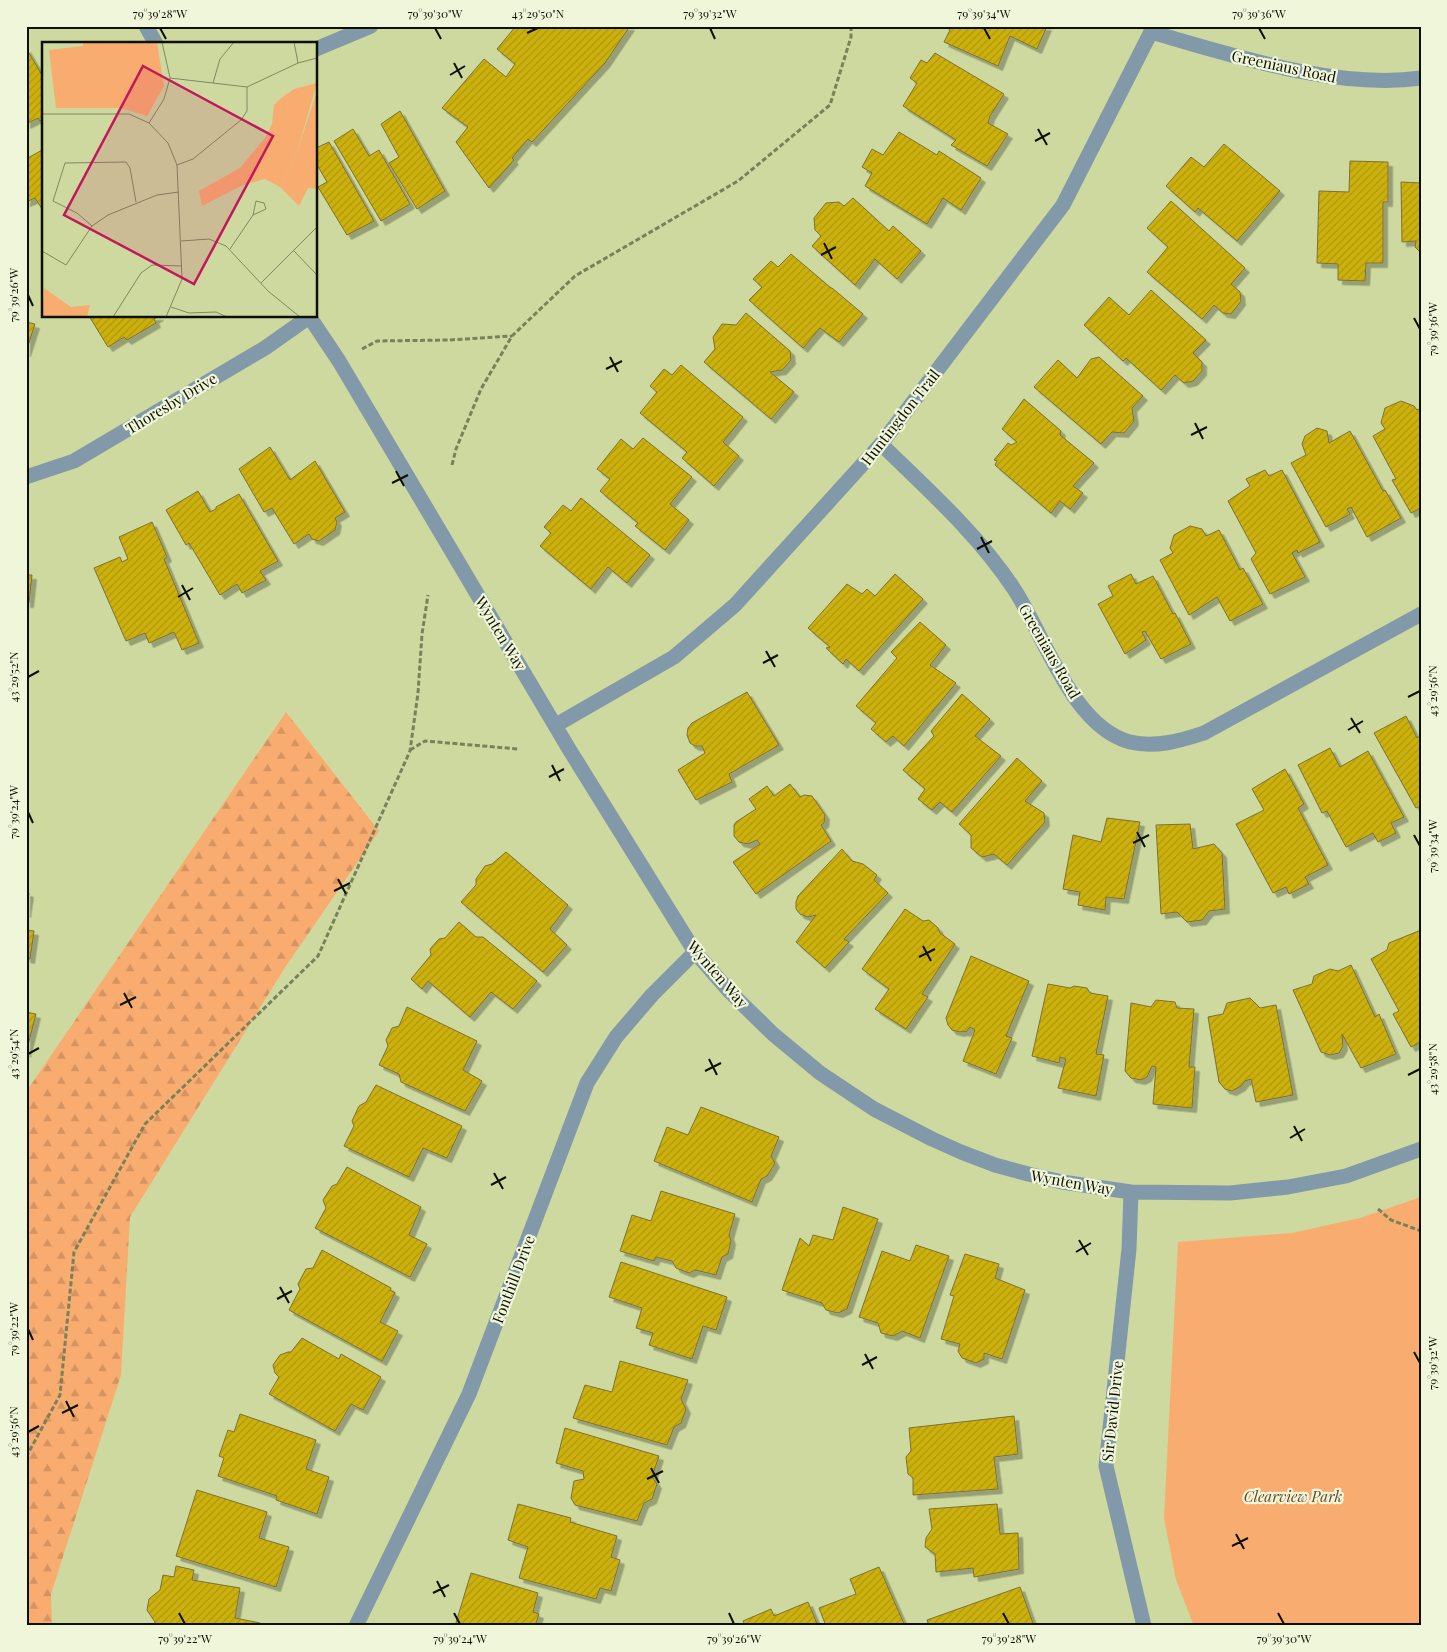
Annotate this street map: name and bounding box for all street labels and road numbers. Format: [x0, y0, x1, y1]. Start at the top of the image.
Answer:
street label: Greeniaus Road [1230, 45, 1338, 87]
street label: Huntingdon Trail [856, 365, 944, 469]
street label: Thoresby Drive [122, 368, 220, 438]
street label: Wynten Way [471, 592, 531, 674]
street label: Greeniaus Road [1015, 600, 1085, 702]
street label: Wynten Way [683, 935, 753, 1012]
street label: Wynten Way [1029, 1165, 1115, 1199]
street label: Fonthill Drive [487, 1232, 539, 1326]
street label: Sir David Drive [1097, 1359, 1127, 1463]

